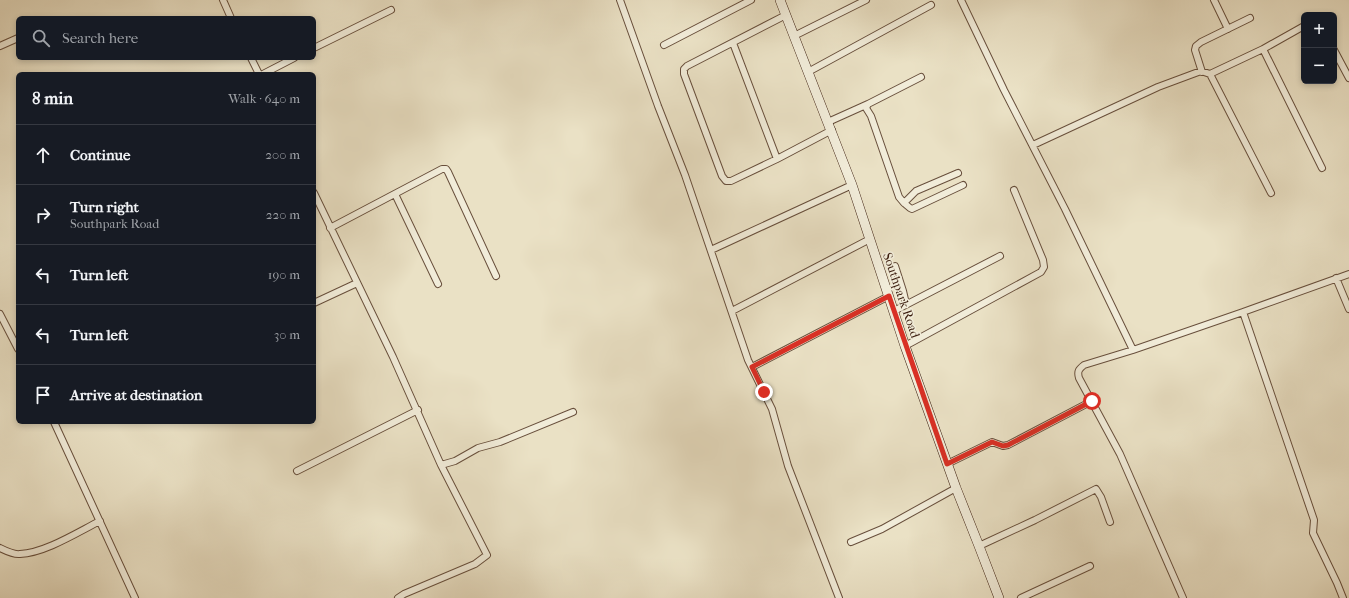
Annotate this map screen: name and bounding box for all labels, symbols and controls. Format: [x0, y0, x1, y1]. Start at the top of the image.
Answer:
map controls [1301, 12, 1337, 84]
button: + [1301, 12, 1337, 48]
search box [16, 16, 316, 60]
icon: search [30, 27, 52, 49]
text: Search here [62, 29, 138, 47]
button: − [1301, 48, 1337, 84]
text: 8 min [32, 88, 73, 108]
text: Walk · 640 m [228, 91, 300, 106]
icon: ahead [32, 144, 54, 166]
text: Continue [70, 146, 130, 164]
text: 200 m [265, 147, 300, 162]
text: Turn right [70, 198, 139, 216]
icon: right [32, 204, 54, 226]
text: 220 m [266, 207, 300, 222]
text: Southpark Road [70, 216, 159, 231]
street label: Southpark Road [880, 250, 923, 341]
icon: left [32, 264, 54, 286]
text: Turn left [70, 266, 128, 284]
text: 190 m [268, 267, 300, 282]
icon: left [32, 324, 54, 346]
text: Turn left [70, 326, 128, 344]
text: 30 m [274, 327, 300, 342]
route end [755, 383, 773, 401]
icon: arrive [32, 384, 54, 406]
text: Arrive at destination [70, 386, 202, 404]
route start [1083, 392, 1101, 410]

